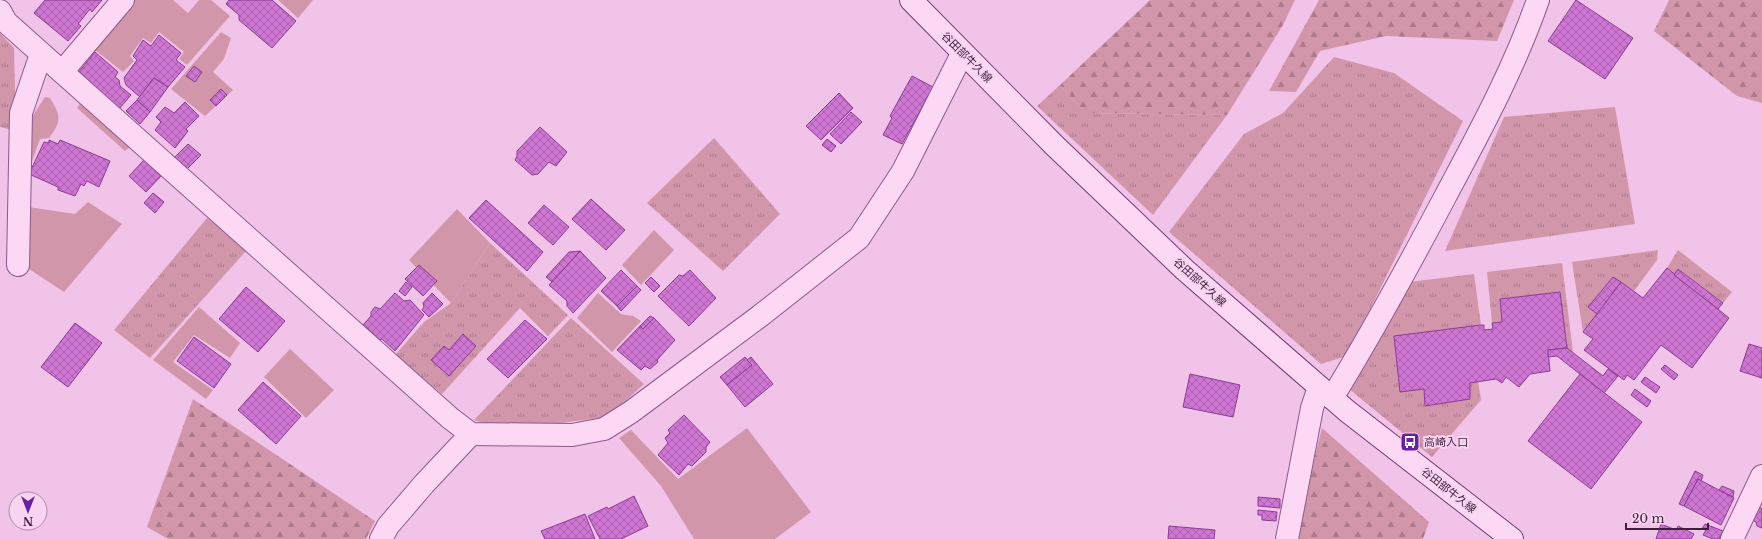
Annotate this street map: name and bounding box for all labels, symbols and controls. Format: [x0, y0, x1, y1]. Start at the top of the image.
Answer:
street label: 谷田部牛久線 [939, 29, 995, 85]
street label: 谷田部牛久線 [1171, 255, 1229, 309]
bus stop icon: 高崎入口 [1399, 431, 1421, 453]
place label: 高崎入口 [1424, 435, 1468, 449]
street label: 谷田部牛久線 [1419, 464, 1479, 516]
north arrow [8, 491, 48, 531]
scale bar [1626, 505, 1708, 531]
text: 20 m [1632, 511, 1664, 526]
text: N [22, 514, 33, 528]

